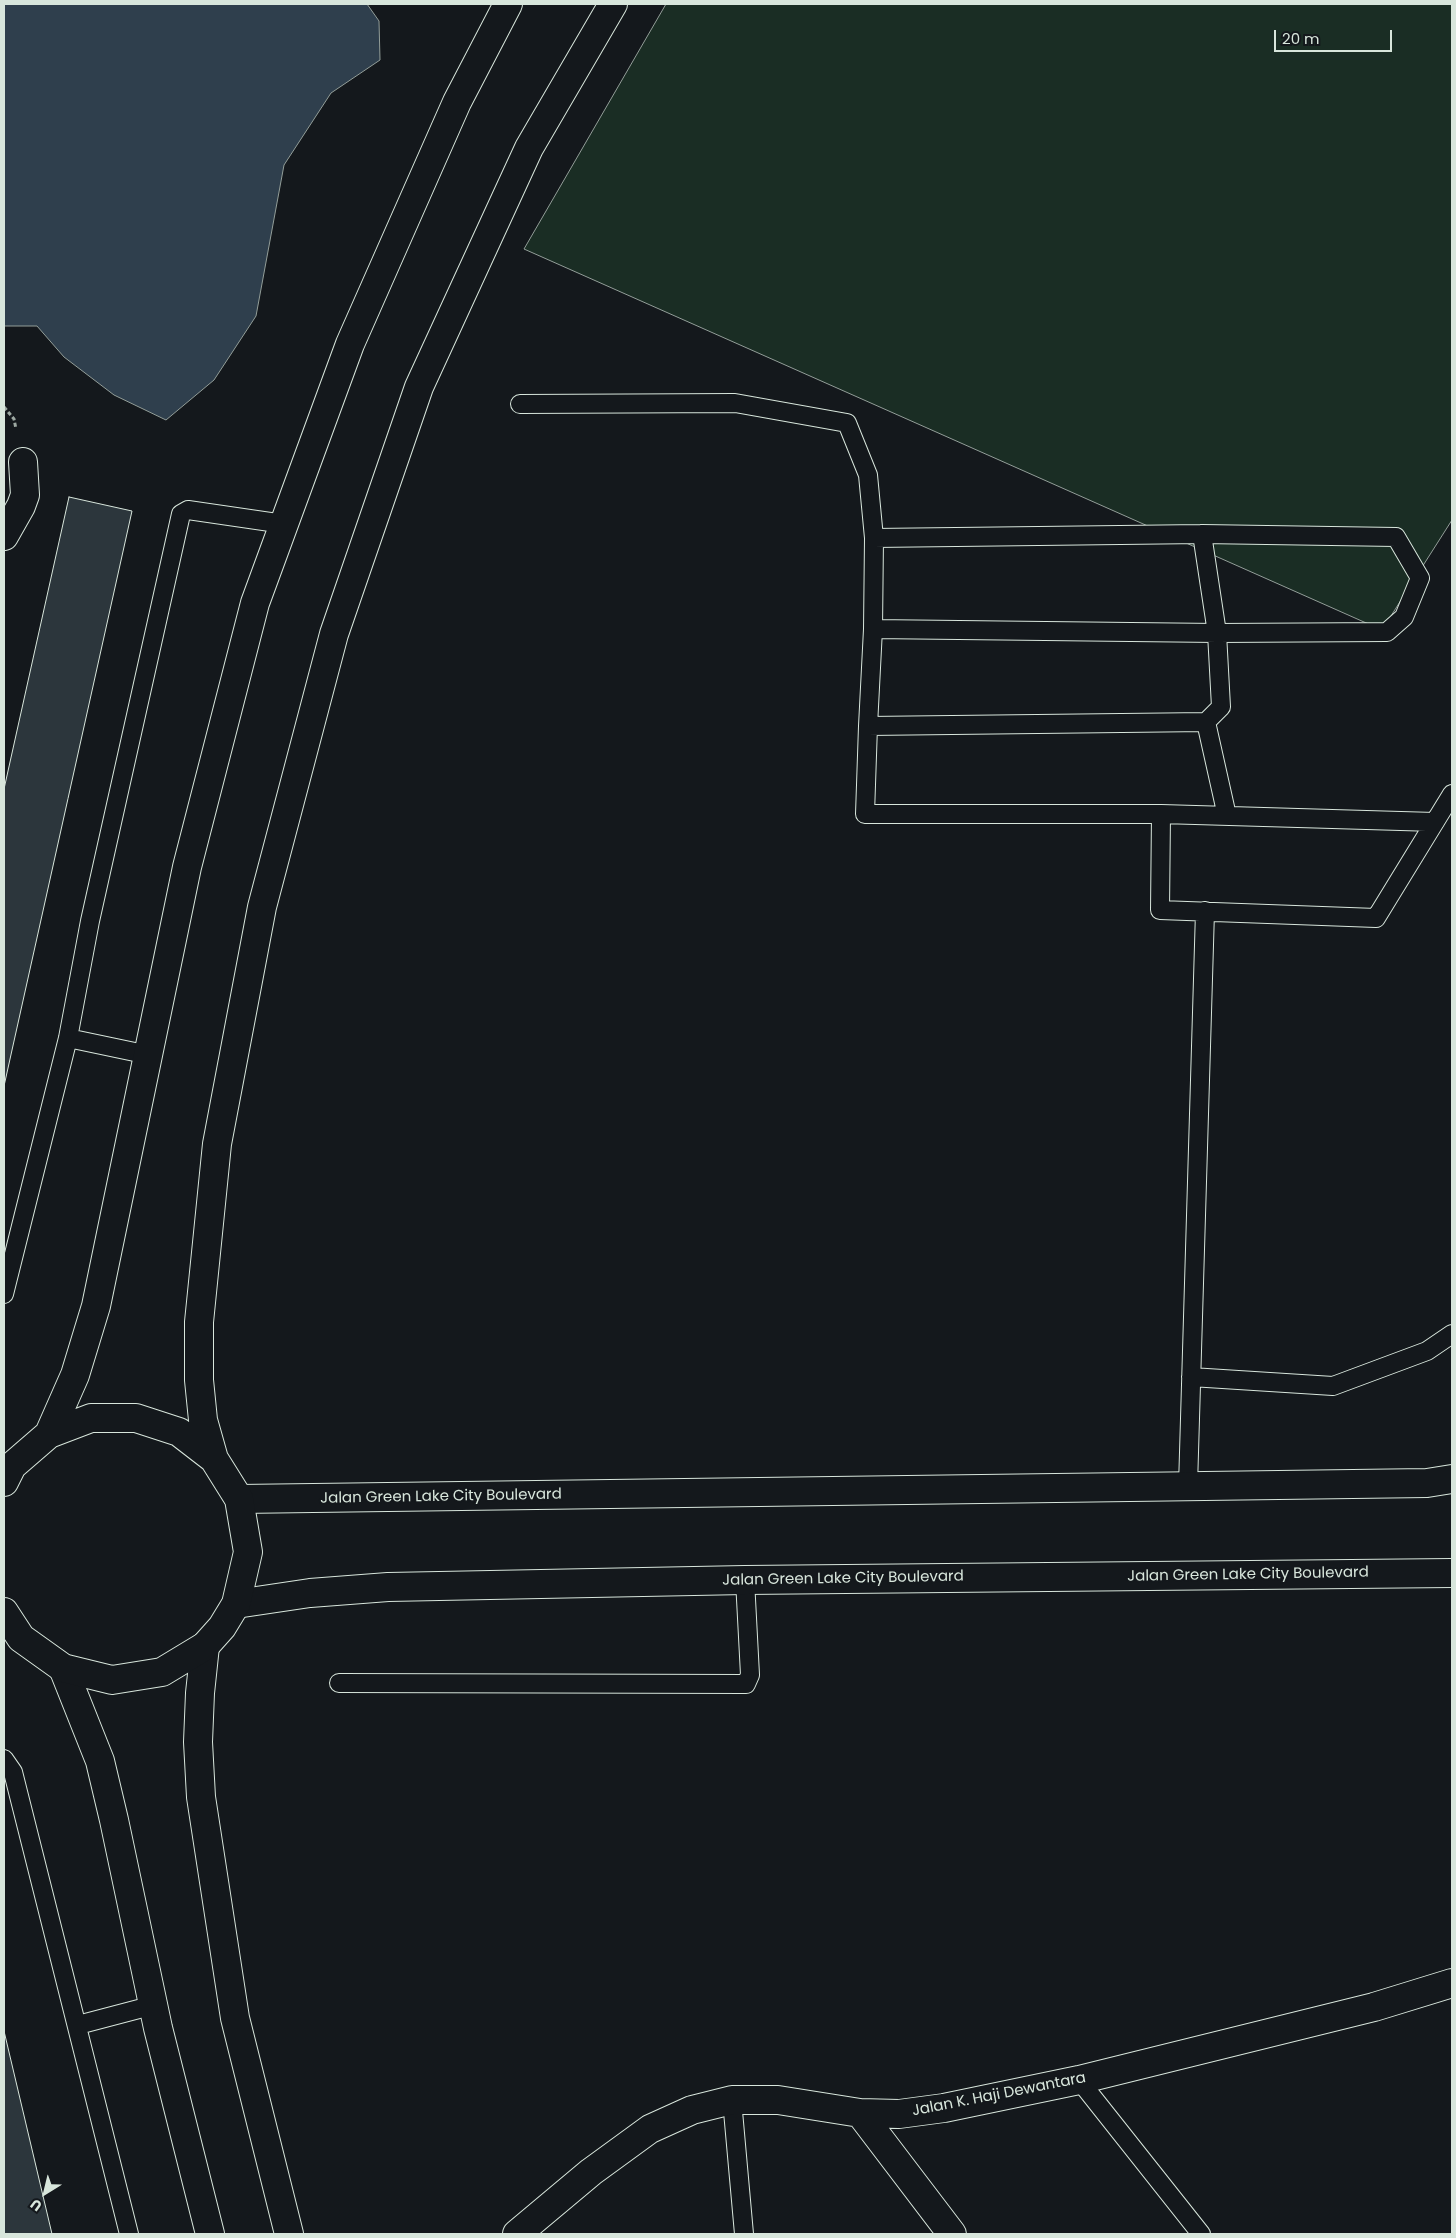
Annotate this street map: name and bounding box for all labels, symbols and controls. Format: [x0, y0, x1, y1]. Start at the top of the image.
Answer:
scale bar [1276, 20, 1394, 52]
text: 20 m [1282, 28, 1320, 49]
street label: Jalan Green Lake City Boulevard [320, 1486, 562, 1508]
street label: Jalan Green Lake City Boulevard [1127, 1564, 1369, 1586]
street label: Jalan Green Lake City Boulevard [722, 1568, 964, 1590]
street label: Jalan K. Haji Dewantara [910, 2069, 1088, 2121]
north arrow [20, 2168, 70, 2218]
text: U [26, 2194, 46, 2216]

